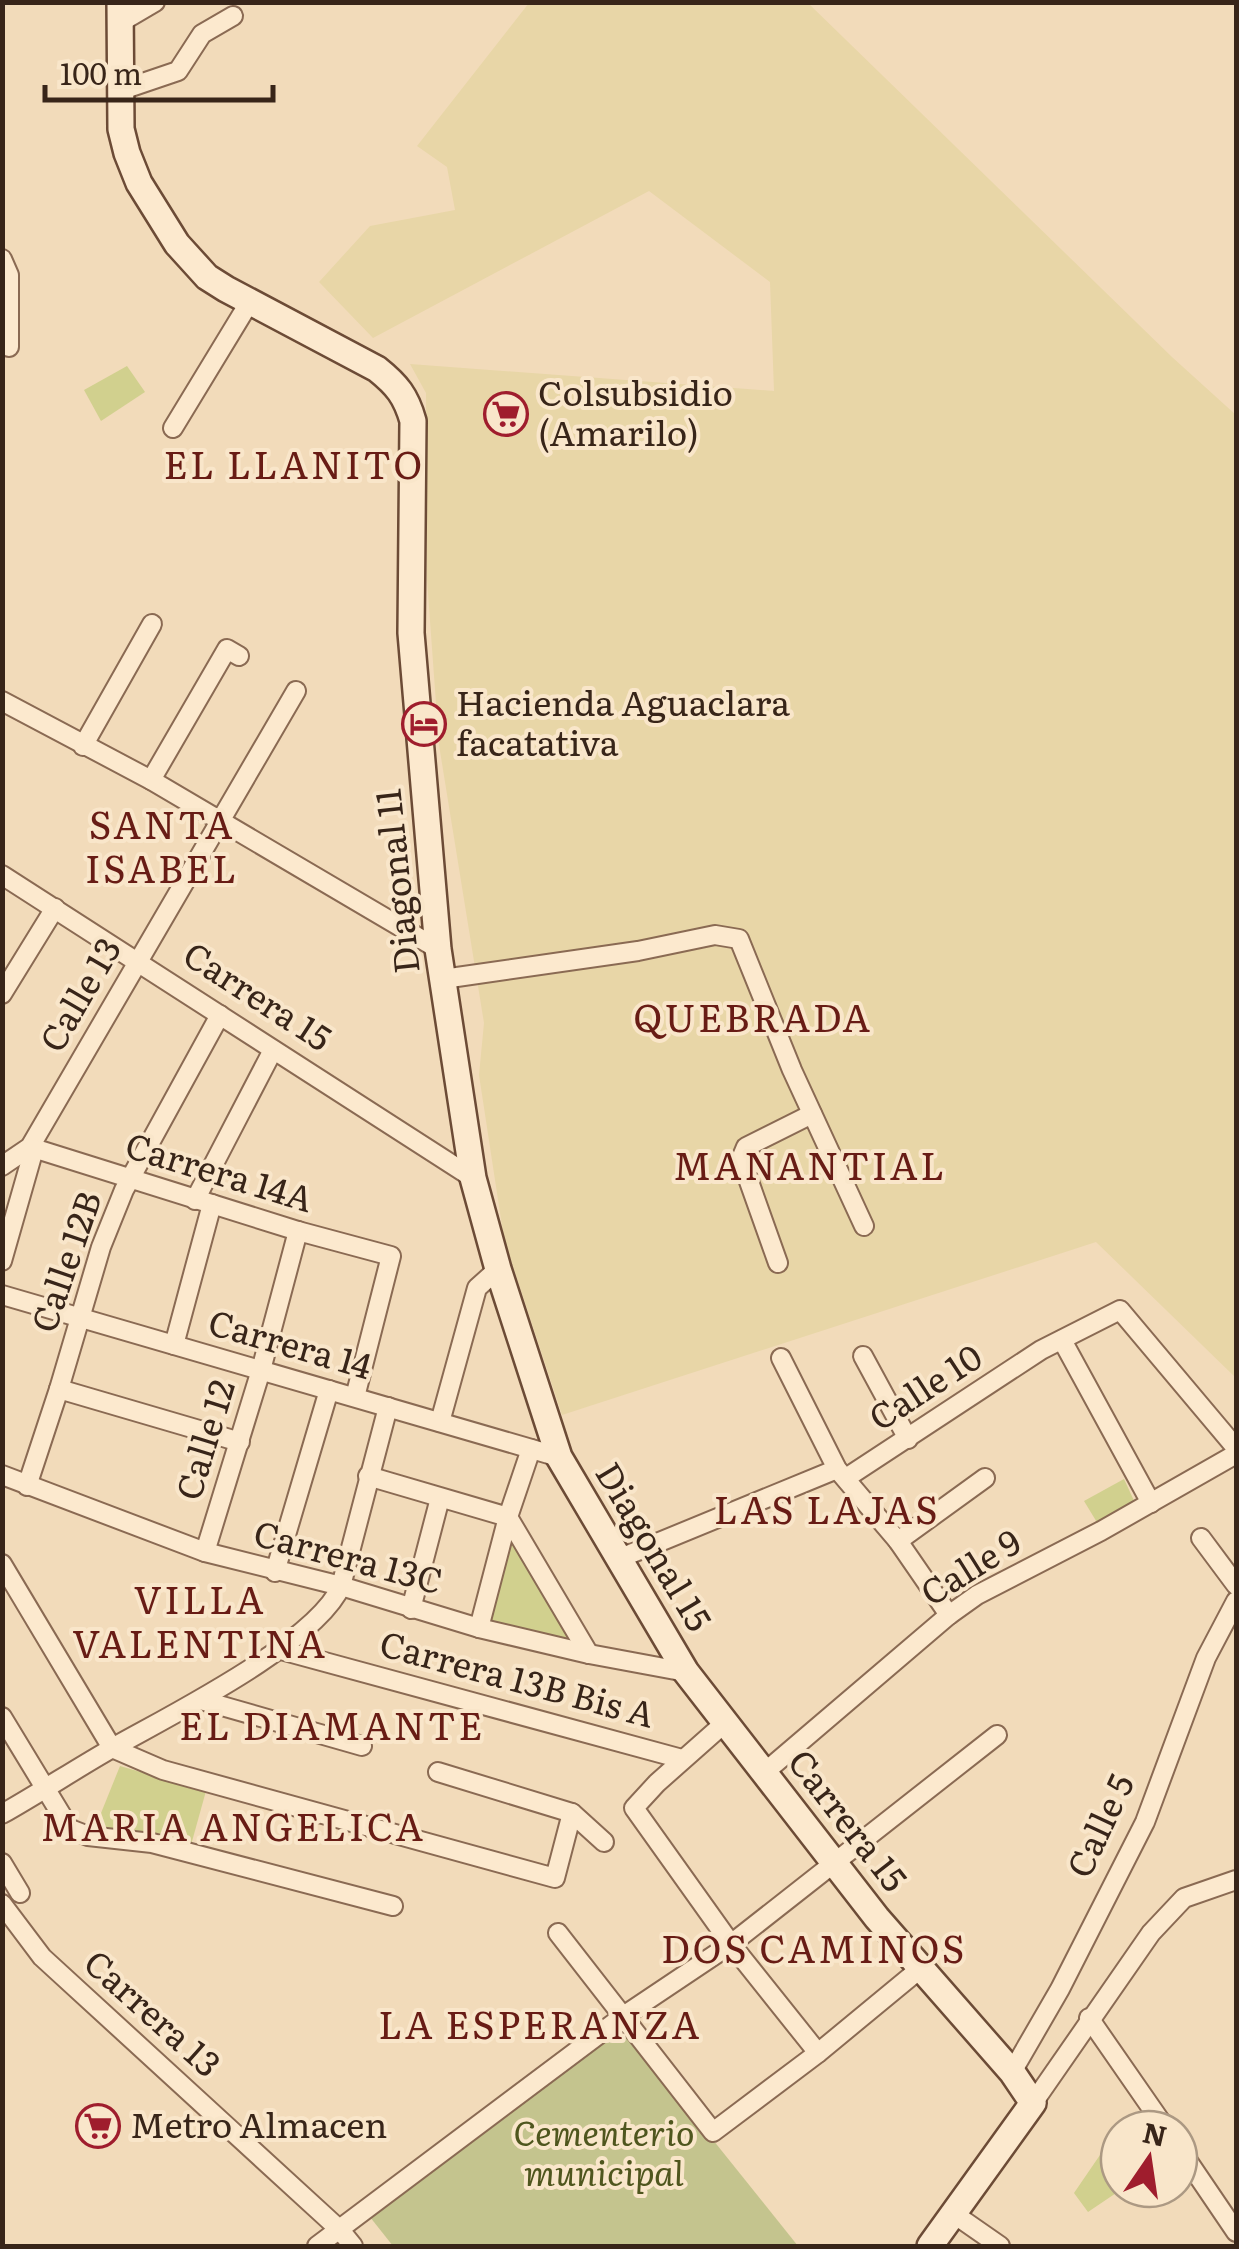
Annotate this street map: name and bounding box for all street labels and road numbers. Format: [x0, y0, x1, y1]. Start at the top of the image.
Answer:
street label: Diagonal 11 [359, 786, 431, 976]
street label: Calle 13 [25, 927, 132, 1060]
street label: Carrera 15 [174, 927, 343, 1062]
street label: Carrera 14A [120, 1117, 320, 1223]
street label: Calle 12B [16, 1183, 113, 1339]
street label: Carrera 14 [203, 1294, 379, 1390]
street label: Calle 10 [857, 1329, 991, 1442]
street label: Calle 12 [160, 1373, 246, 1506]
street label: Diagonal 15 [585, 1451, 727, 1640]
street label: Carrera 13C [249, 1505, 449, 1605]
street label: Calle 9 [909, 1514, 1030, 1617]
street label: Carrera 13B Bis A [375, 1615, 661, 1739]
street label: Carrera 15 [777, 1737, 921, 1901]
street label: Calle 5 [1052, 1764, 1145, 1885]
street label: Carrera 13 [74, 1936, 234, 2088]

